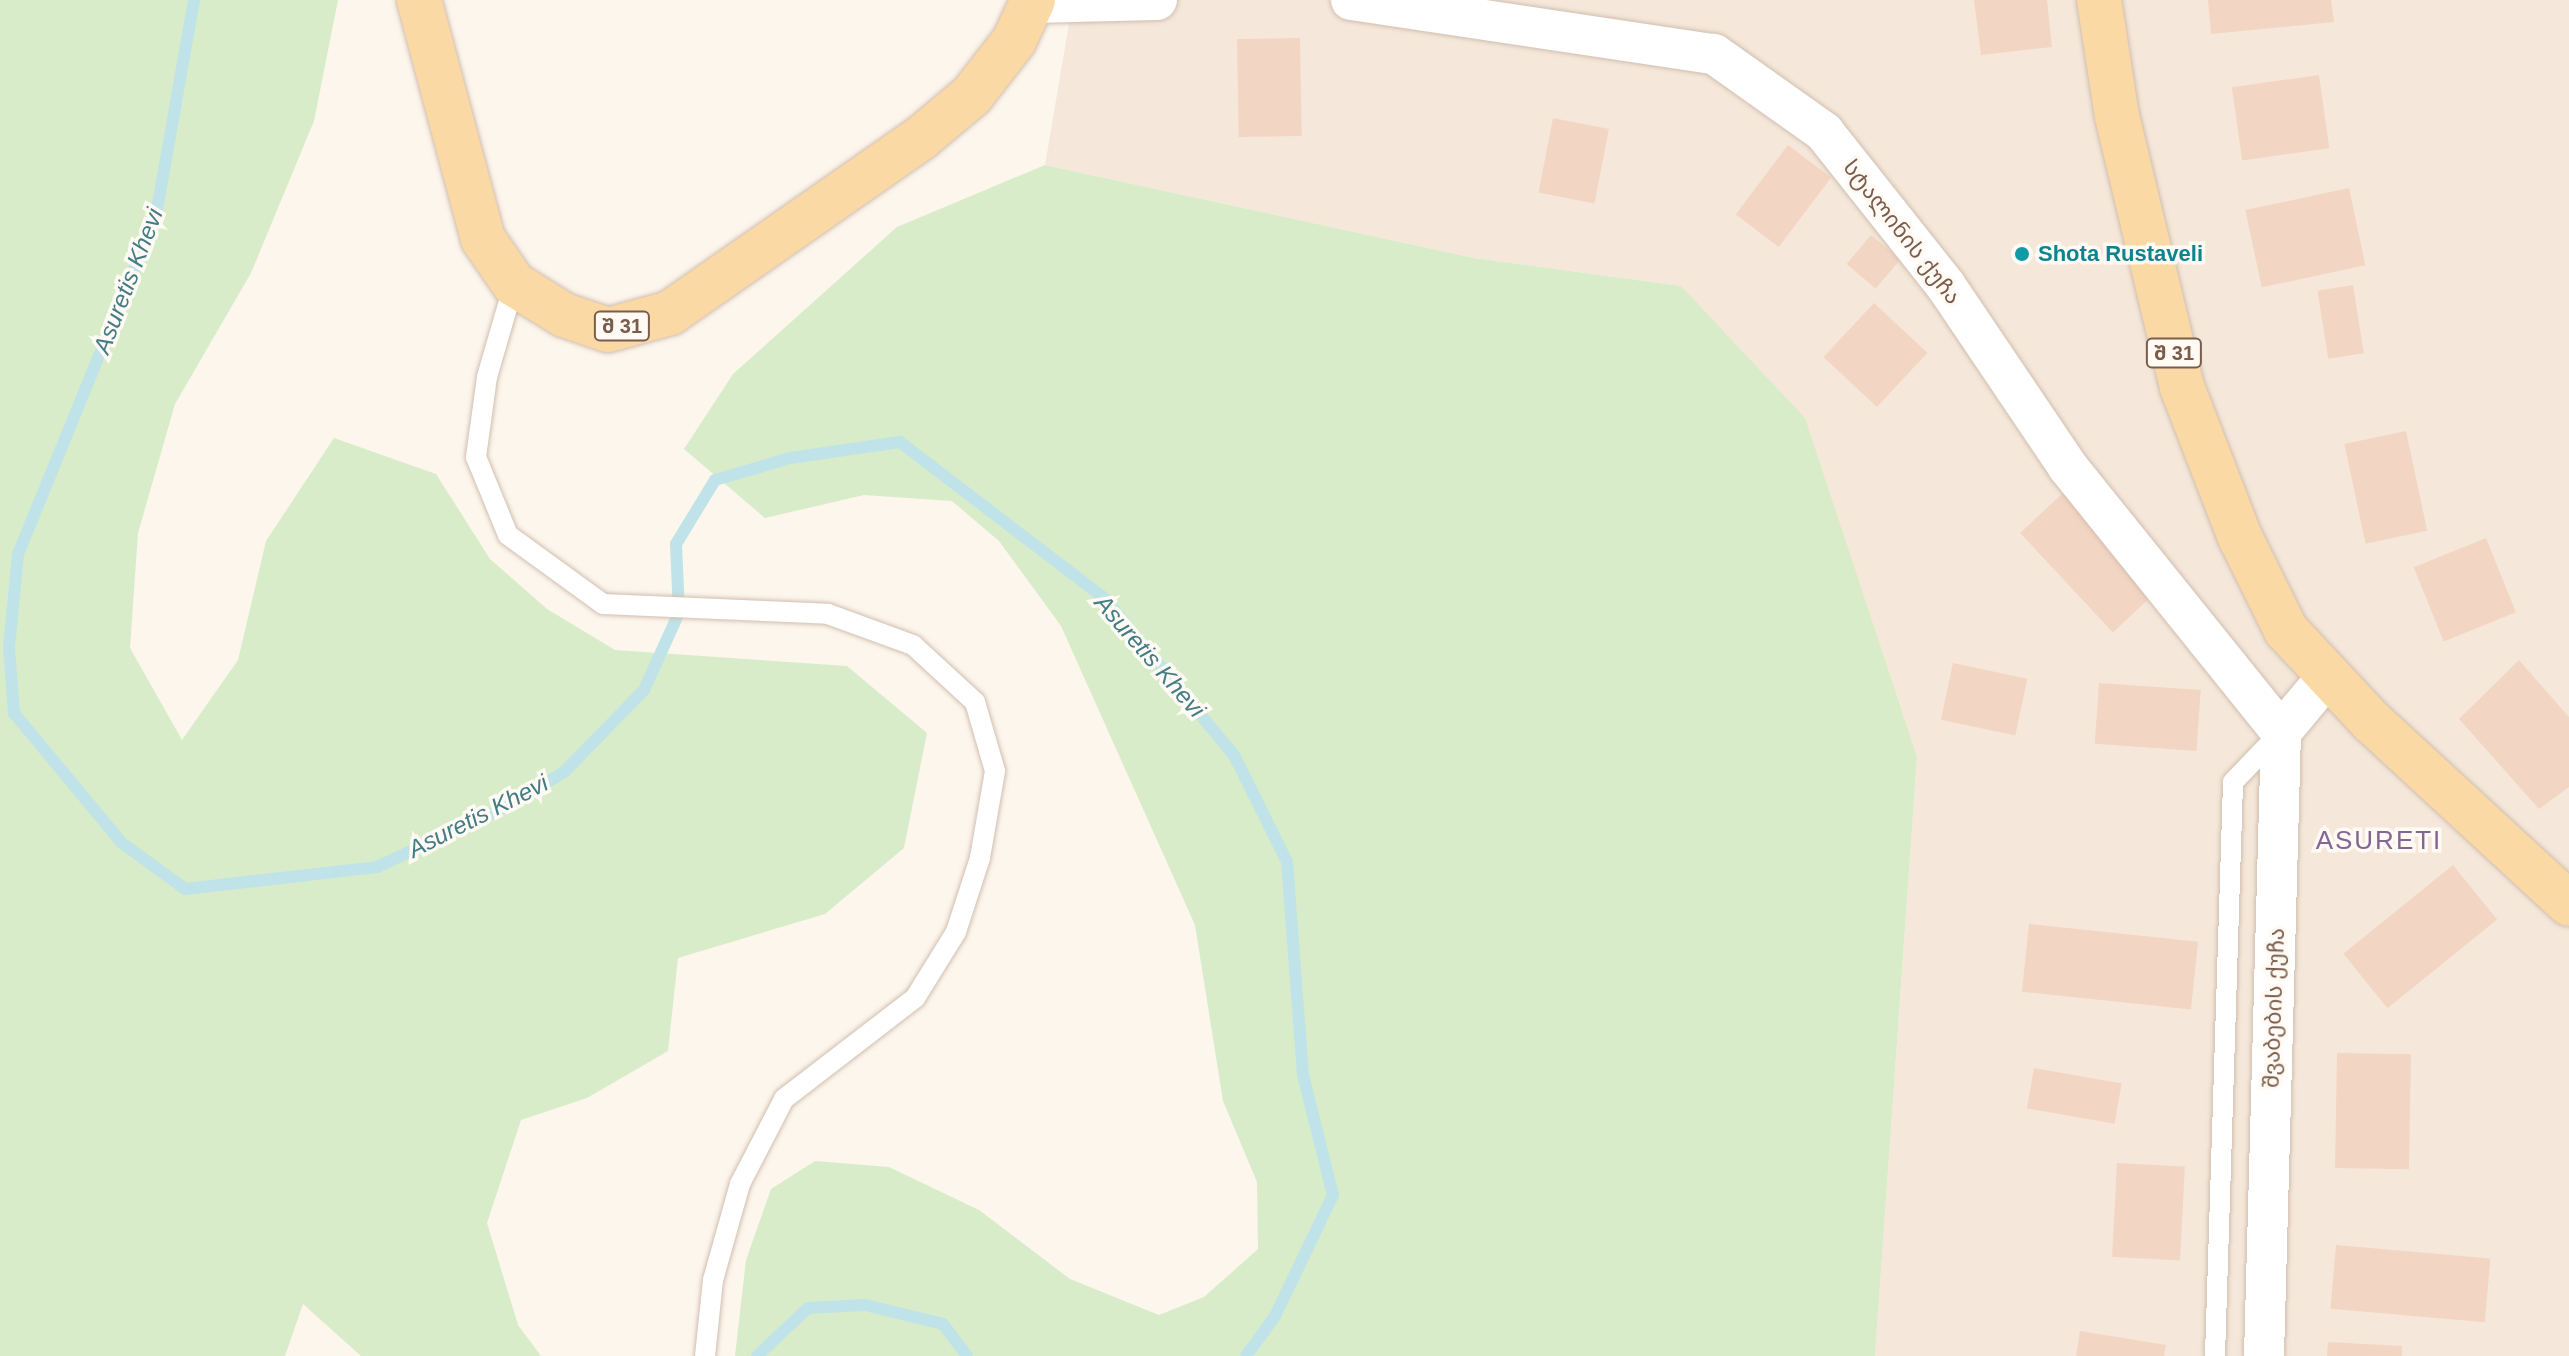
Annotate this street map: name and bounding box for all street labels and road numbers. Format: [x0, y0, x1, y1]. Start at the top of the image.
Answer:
street label: სტალინის ქუჩა [1838, 155, 1966, 309]
road number: შ 31 [592, 310, 652, 342]
road number: შ 31 [2144, 337, 2204, 369]
street label: შვაბების ქუჩა [2258, 928, 2290, 1088]

